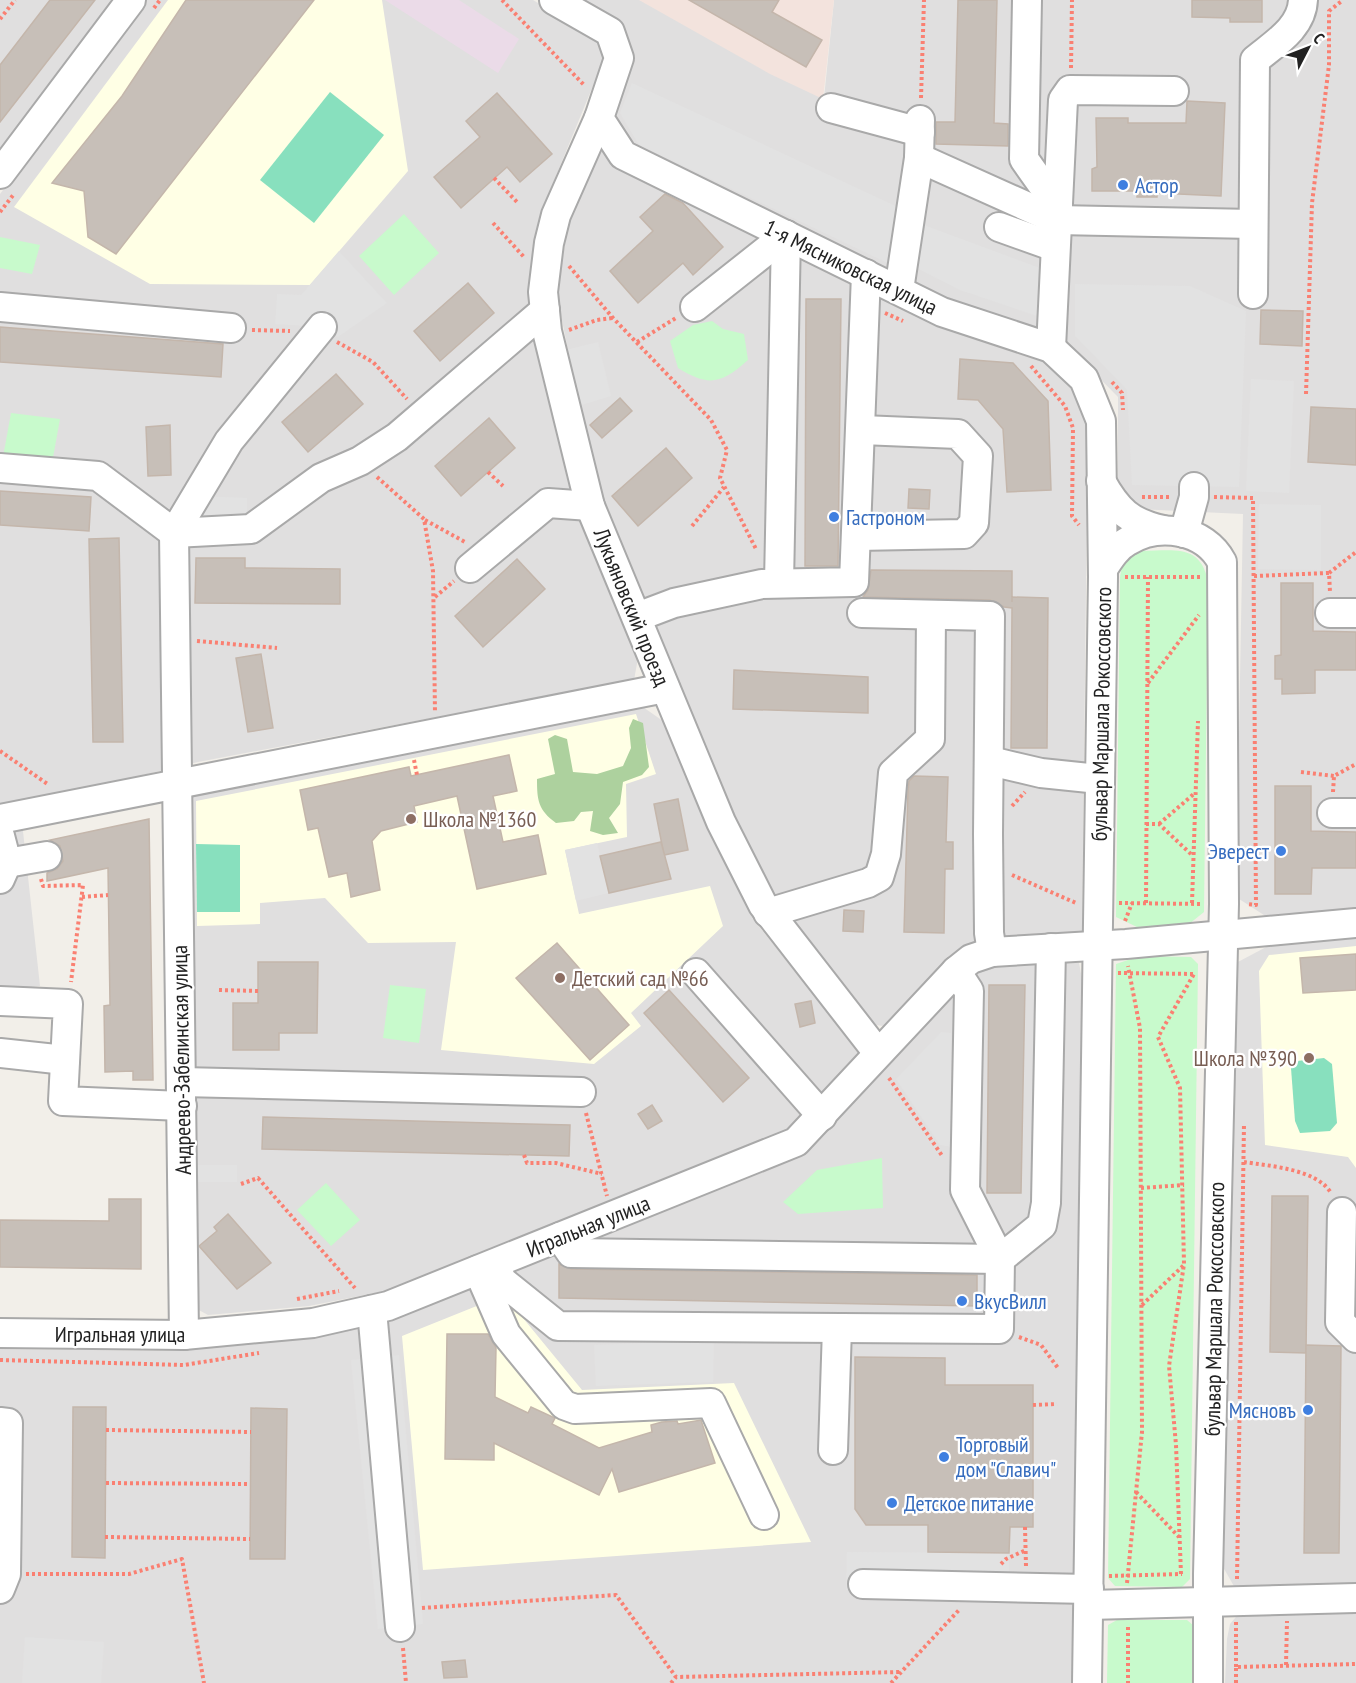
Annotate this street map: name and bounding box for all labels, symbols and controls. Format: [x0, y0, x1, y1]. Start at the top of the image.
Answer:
north arrow [1278, 18, 1338, 78]
text: С [1309, 29, 1329, 48]
place label: Астор [1135, 171, 1179, 199]
marker: Астор [1116, 178, 1130, 192]
street label: 1-я Мясниковская улица [760, 213, 942, 321]
place label: Гастроном [846, 503, 925, 531]
marker: Гастроном [827, 510, 841, 524]
street label: Лукьяновский проезд [587, 523, 677, 690]
street label: бульвар Маршала Рокоссовского [1085, 587, 1117, 841]
place label: Школа №1360 [423, 805, 536, 833]
marker: Школа №1360 [404, 812, 418, 826]
place label: Эверест [1208, 837, 1270, 865]
marker: Эверест [1274, 844, 1288, 858]
street label: Андреево-Забелинская улица [165, 945, 197, 1175]
place label: Детский сад №66 [572, 964, 709, 992]
marker: Детский сад №66 [553, 971, 567, 985]
place label: Школа №390 [1194, 1044, 1297, 1072]
marker: Школа №390 [1302, 1051, 1316, 1065]
street label: бульвар Маршала Рокоссовского [1198, 1182, 1230, 1436]
street label: Игральная улица [522, 1189, 654, 1263]
place label: ВкусВилл [974, 1287, 1047, 1315]
marker: ВкусВилл [955, 1294, 969, 1308]
street label: Игральная улица [55, 1320, 185, 1348]
place label: Мясновъ [1229, 1396, 1296, 1424]
marker: Мясновъ [1301, 1403, 1315, 1417]
place label: Торговый дом "Славич" [956, 1430, 1056, 1483]
marker: Торговый дом "Славич" [937, 1450, 951, 1464]
place label: Детское питание [904, 1489, 1034, 1517]
marker: Детское питание [885, 1496, 899, 1510]

